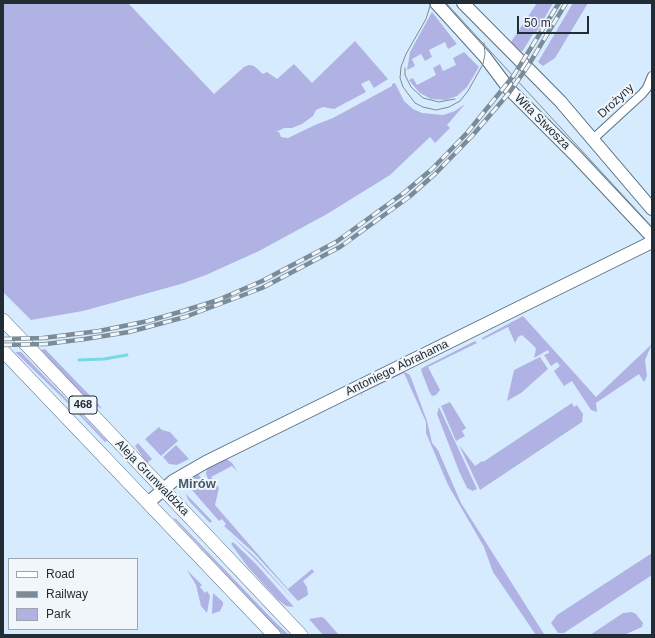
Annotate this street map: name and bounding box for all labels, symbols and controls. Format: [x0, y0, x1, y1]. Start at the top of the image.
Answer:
scale bar [519, 8, 591, 34]
text: 50 m [524, 16, 551, 30]
street label: Drożyny [595, 81, 637, 121]
street label: Wita Stwosza [511, 91, 573, 153]
street label: Antoniego Abrahama [343, 337, 451, 399]
road number: 468 [69, 396, 97, 414]
street label: Aleja Grunwaldzka [112, 437, 192, 519]
district label: Mirów [178, 476, 216, 492]
legend [8, 558, 138, 630]
text: Road [46, 567, 75, 581]
text: Railway [46, 587, 88, 601]
text: Park [46, 607, 71, 621]

